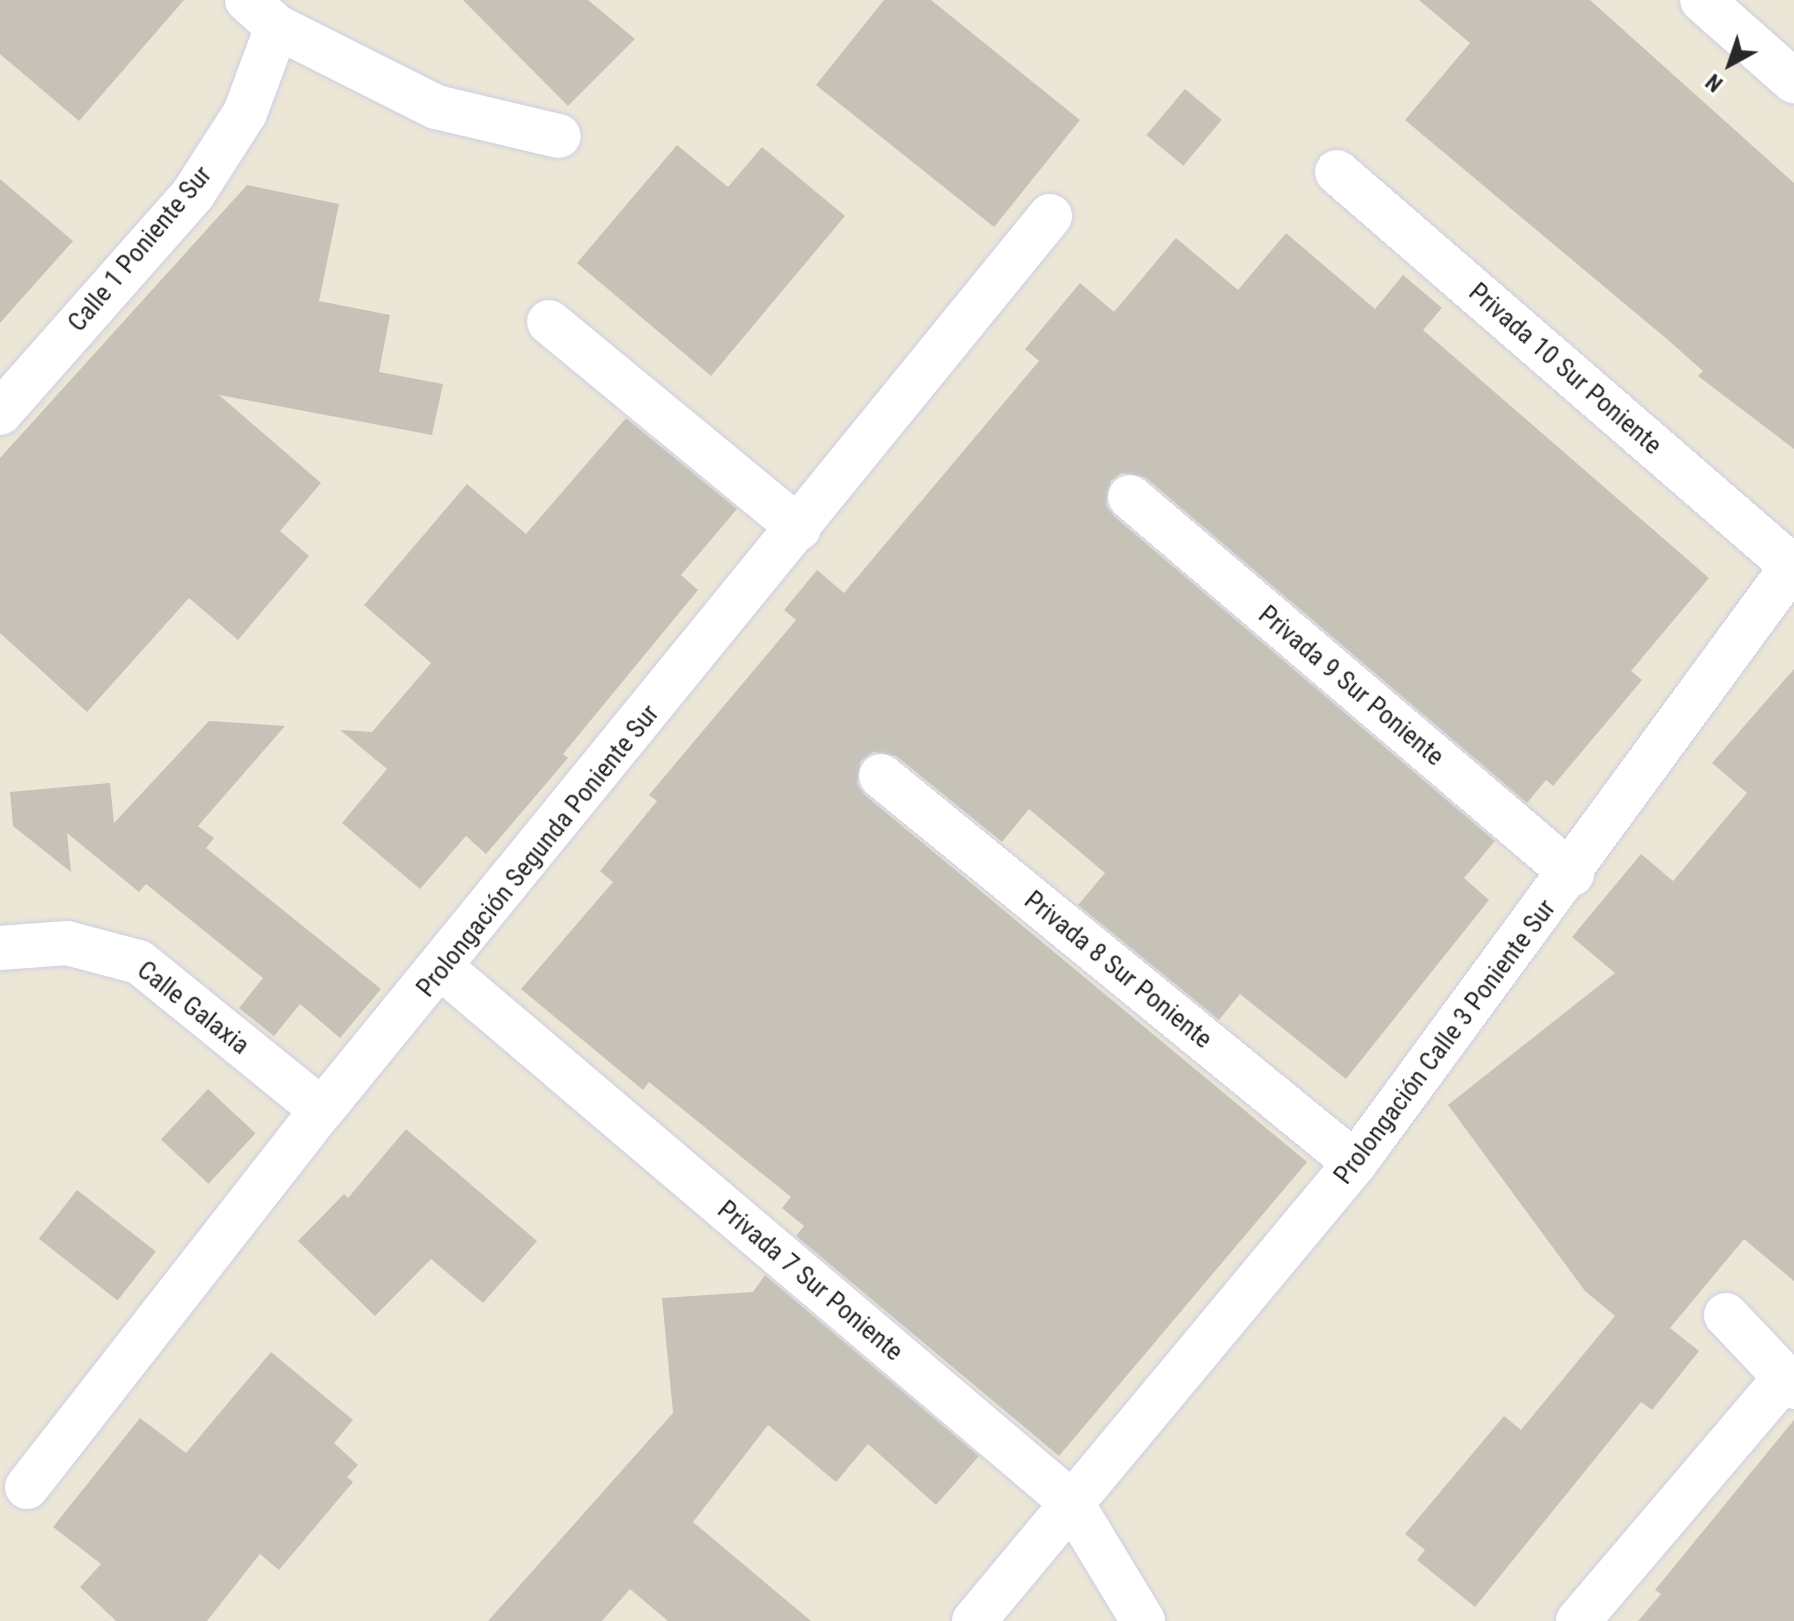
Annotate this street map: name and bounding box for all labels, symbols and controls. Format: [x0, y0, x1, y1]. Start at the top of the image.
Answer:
north arrow [1690, 24, 1770, 104]
text: N [1701, 69, 1727, 97]
street label: Calle 1 Poniente Sur [62, 160, 218, 338]
street label: Privada 10 Sur Poniente [1462, 277, 1668, 461]
street label: Privada 9 Sur Poniente [1252, 599, 1450, 773]
street label: Prolongación Segunda Poniente Sur [410, 699, 666, 1003]
street label: Privada 8 Sur Poniente [1018, 885, 1218, 1055]
street label: Prolongación Calle 3 Poniente Sur [1328, 894, 1562, 1190]
street label: Calle Galaxia [131, 955, 255, 1061]
street label: Privada 7 Sur Poniente [711, 1194, 909, 1368]

